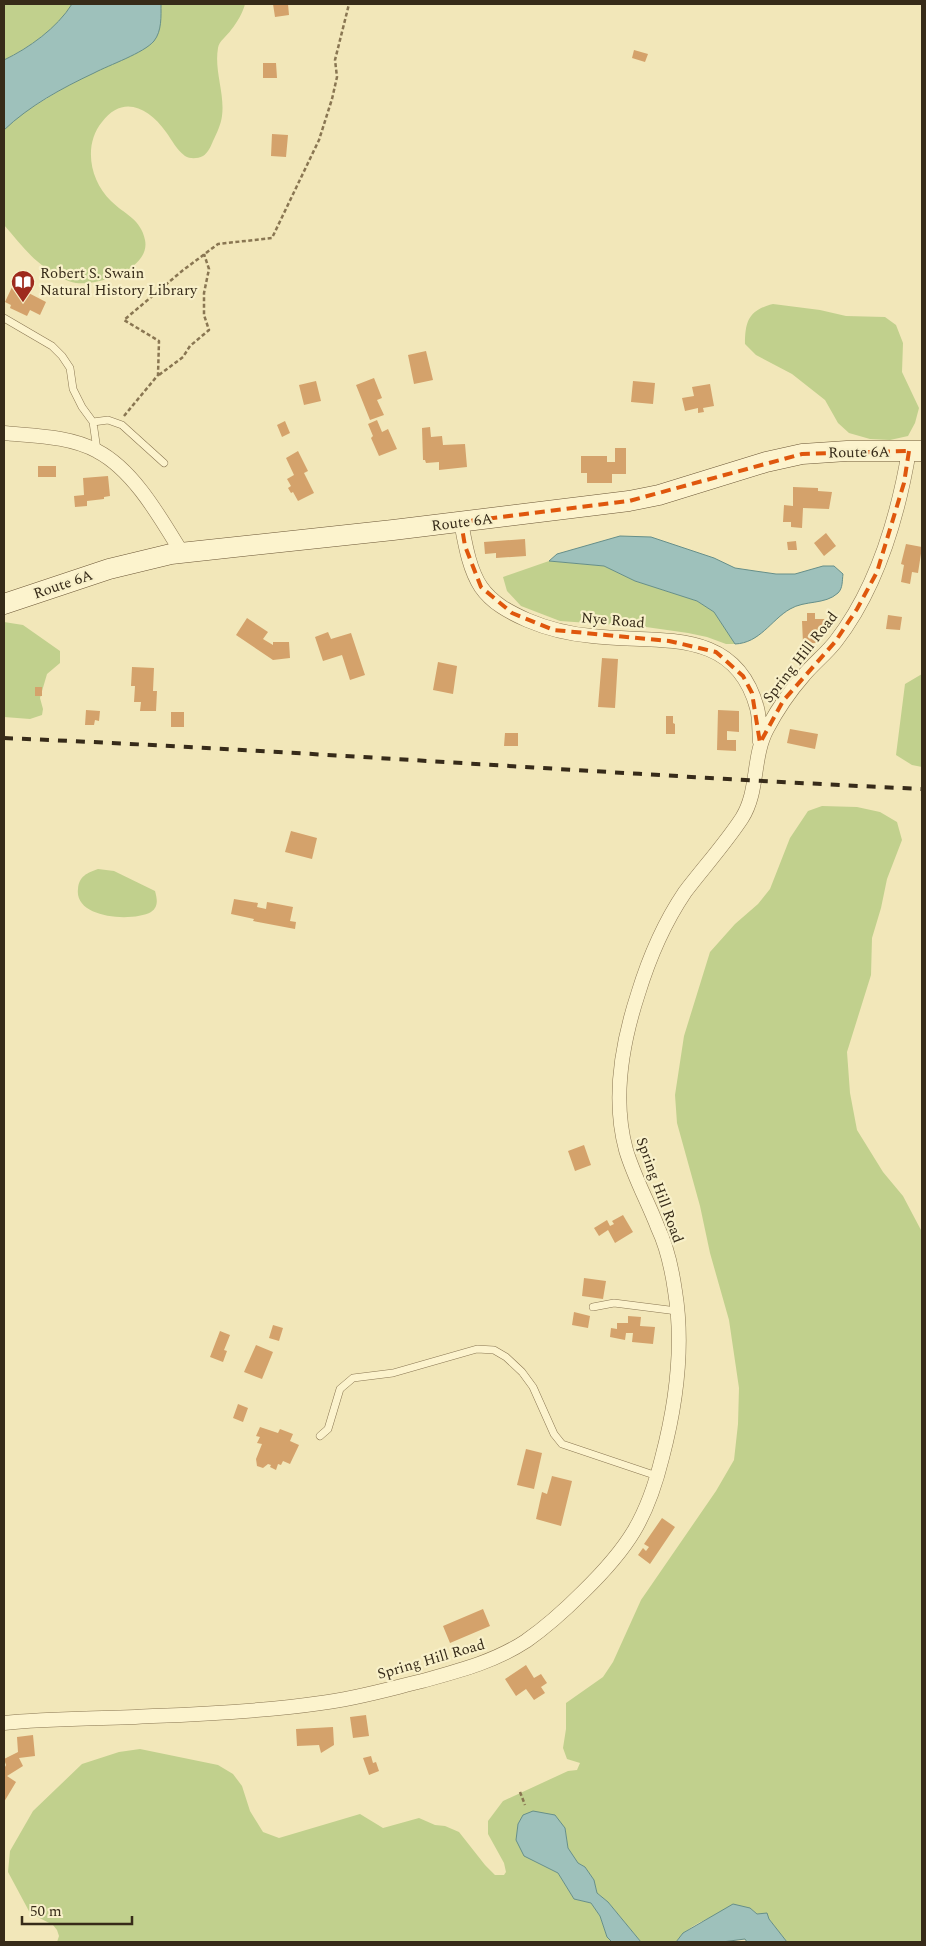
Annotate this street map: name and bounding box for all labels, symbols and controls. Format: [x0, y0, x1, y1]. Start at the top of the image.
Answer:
place label: Robert S. Swain Natural History Library [40, 262, 198, 302]
library icon: Robert S. Swain Natural History Library [10, 269, 36, 303]
street label: Route 6A [828, 440, 890, 465]
street label: Route 6A [430, 507, 494, 538]
street label: Route 6A [30, 564, 96, 605]
street label: Nye Road [580, 606, 646, 635]
street label: Spring Hill Road [757, 607, 844, 708]
street label: Spring Hill Road [630, 1134, 689, 1246]
street label: Spring Hill Road [375, 1633, 488, 1686]
scale bar [22, 1894, 132, 1926]
text: 50 m [30, 1900, 62, 1923]

